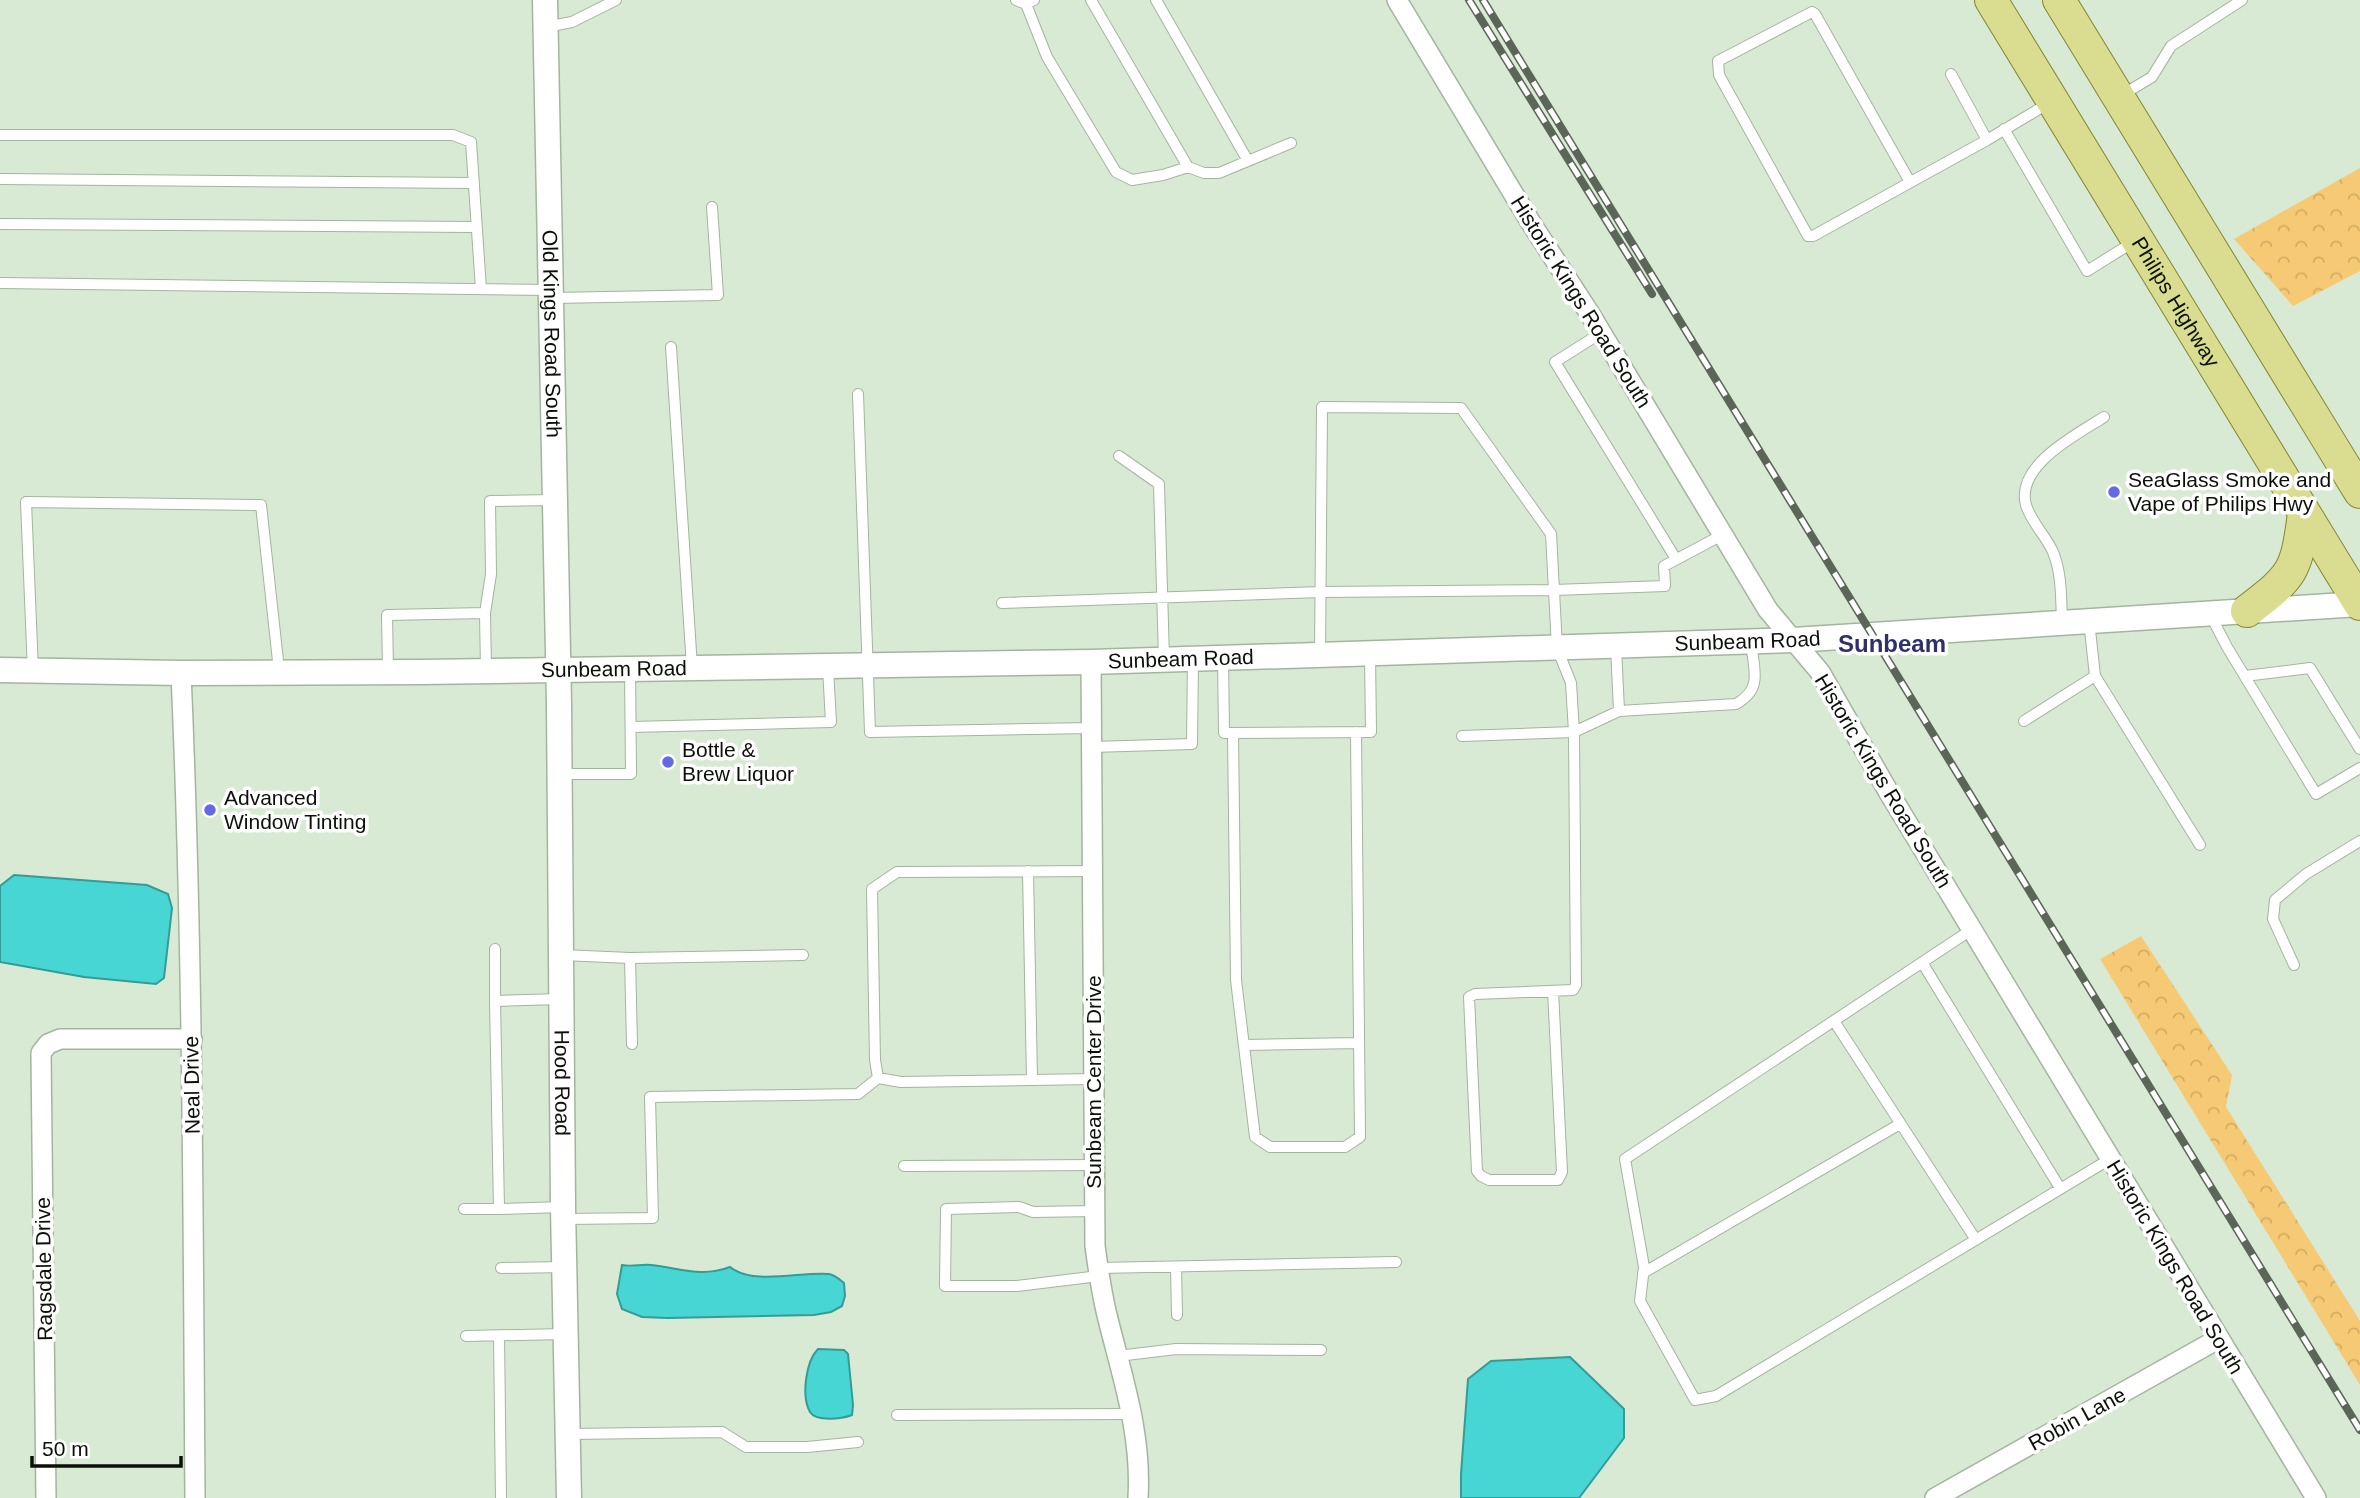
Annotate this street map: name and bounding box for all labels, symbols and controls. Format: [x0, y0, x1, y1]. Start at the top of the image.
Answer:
street label: Historic Kings Road South [1507, 192, 1656, 412]
street label: Old Kings Road South [539, 230, 566, 438]
street label: Philips Highway [2128, 233, 2225, 372]
place label: SeaGlass Smoke and Vape of Philips Hwy [2128, 468, 2331, 515]
marker: SeaGlass Smoke and Vape of Philips Hwy [2106, 484, 2122, 500]
street label: Sunbeam Road [1674, 626, 1821, 655]
district label: Sunbeam [1838, 630, 1946, 657]
street label: Sunbeam Road [1107, 645, 1254, 672]
street label: Sunbeam Road [541, 656, 687, 681]
street label: Historic Kings Road South [1810, 670, 1956, 892]
place label: Bottle & Brew Liquor [682, 738, 794, 785]
marker: Bottle & Brew Liquor [660, 754, 676, 770]
place label: Advanced Window Tinting [224, 786, 366, 833]
marker: Advanced Window Tinting [202, 802, 218, 818]
street label: Sunbeam Center Drive [1082, 975, 1105, 1189]
street label: Hood Road [551, 1030, 574, 1136]
street label: Neal Drive [179, 1036, 204, 1134]
street label: Historic Kings Road South [2102, 1156, 2248, 1378]
street label: Ragsdale Drive [31, 1197, 56, 1341]
street label: Robin Lane [2024, 1382, 2129, 1455]
scale bar [32, 1424, 180, 1468]
text: 50 m [42, 1437, 89, 1460]

